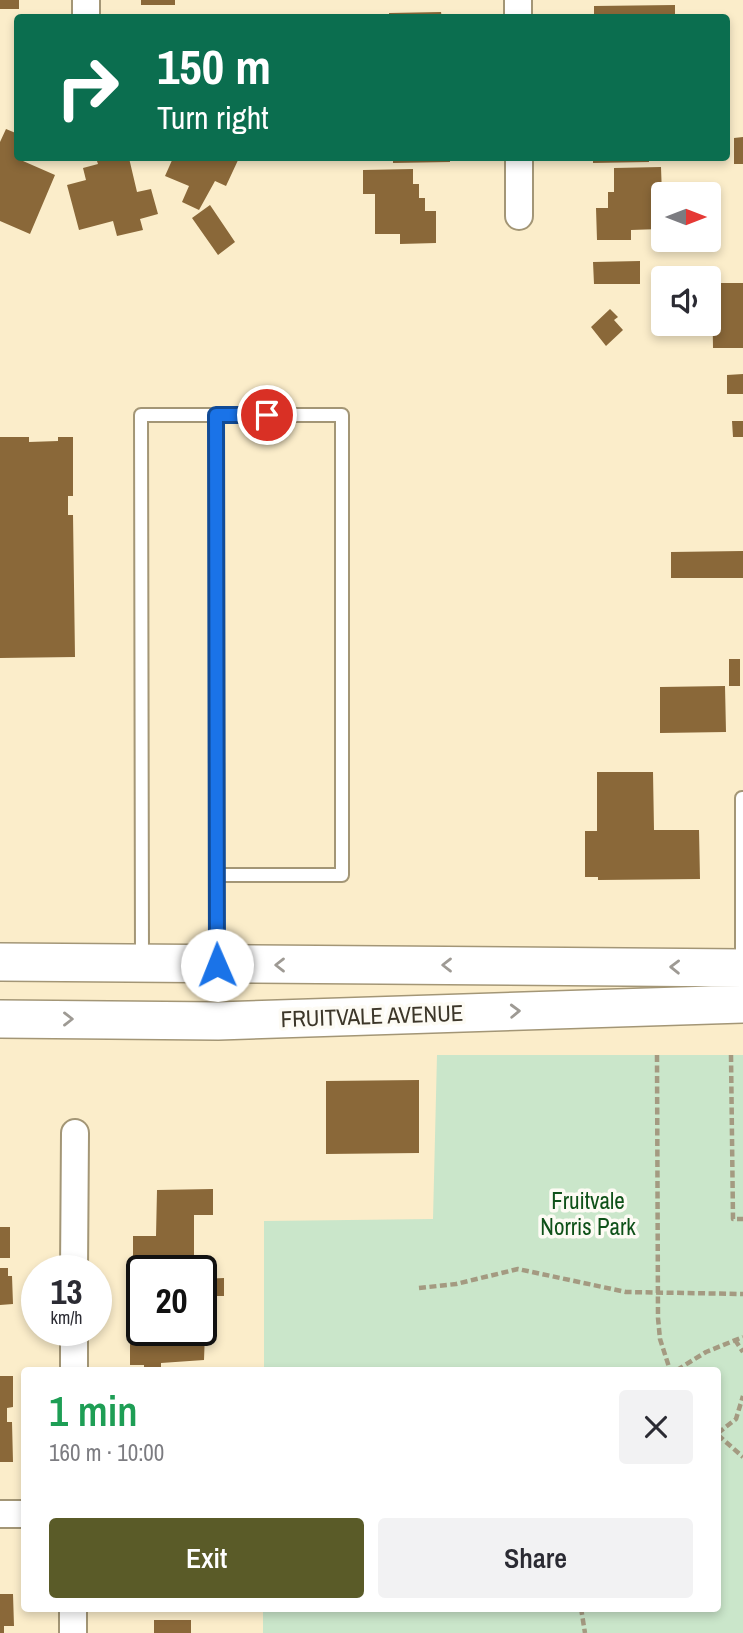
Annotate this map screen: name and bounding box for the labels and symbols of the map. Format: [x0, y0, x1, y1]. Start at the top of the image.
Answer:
north arrow [651, 182, 721, 252]
pin [237, 385, 297, 445]
position arrow [180, 928, 254, 1002]
one-way arrow [274, 957, 285, 973]
one-way arrow [442, 957, 452, 973]
one-way arrow [669, 959, 680, 975]
street label: FRUITVALE AVENUE [280, 997, 464, 1034]
one-way arrow [510, 1003, 521, 1018]
one-way arrow [63, 1011, 74, 1027]
park label: Fruitvale Norris Park [540, 1185, 636, 1242]
speed limit sign: 20 [126, 1255, 217, 1346]

